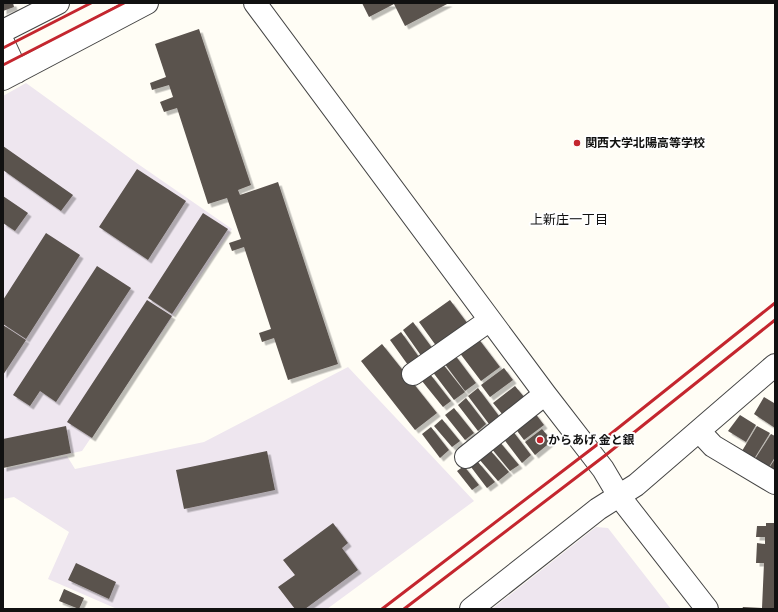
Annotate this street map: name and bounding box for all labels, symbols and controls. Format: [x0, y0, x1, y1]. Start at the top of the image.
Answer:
place label: 関西大学北陽高等学校 [585, 133, 705, 150]
marker: 関西大学北陽高等学校 [572, 138, 582, 148]
district label: 上新庄一丁目 [530, 209, 608, 228]
place label: からあげ 金と銀 [548, 430, 635, 447]
marker: からあげ 金と銀 [535, 435, 545, 445]

